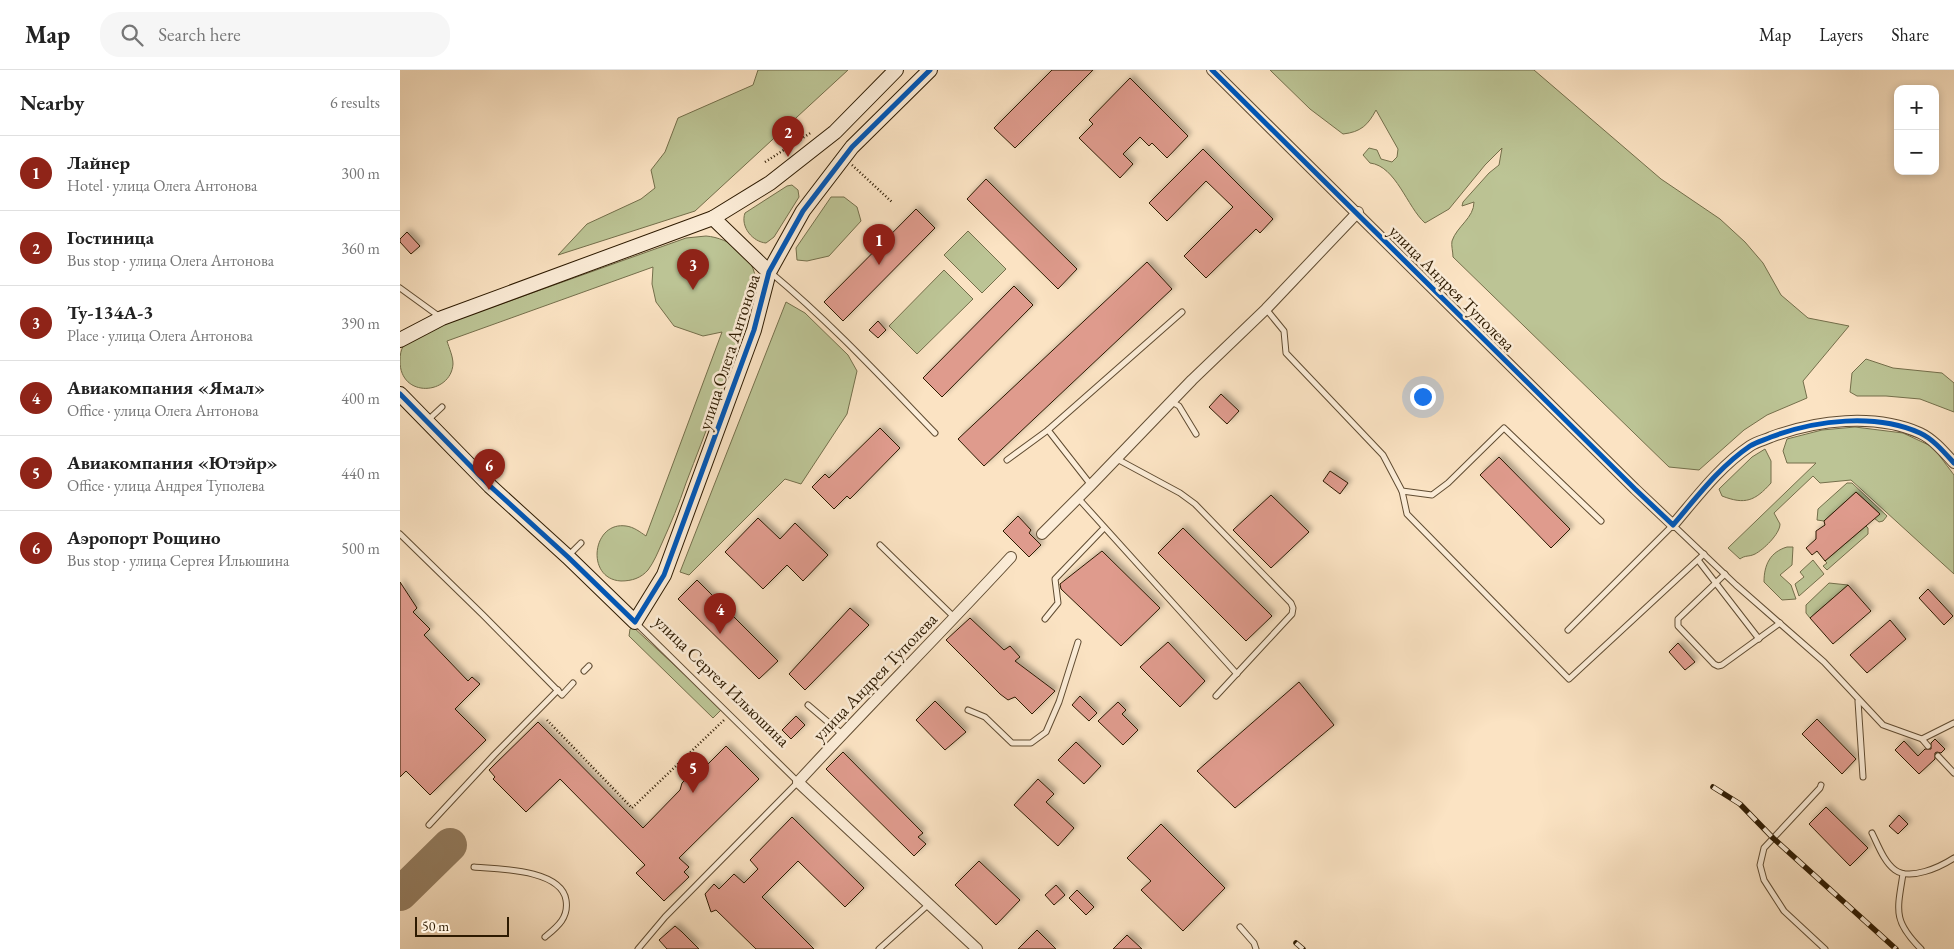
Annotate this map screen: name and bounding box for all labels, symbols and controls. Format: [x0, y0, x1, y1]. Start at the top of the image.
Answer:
search box [100, 12, 450, 57]
text: Map [25, 19, 70, 50]
icon: search [118, 21, 146, 49]
text: Search here [158, 22, 241, 47]
text: Map [1759, 23, 1791, 46]
text: Layers [1819, 23, 1863, 46]
text: Share [1891, 23, 1929, 46]
map controls [1894, 85, 1939, 175]
button: + [1894, 85, 1939, 130]
text: Nearby [20, 89, 84, 116]
text: 6 results [330, 92, 380, 113]
pin: 2 [772, 116, 804, 157]
button: − [1894, 130, 1939, 175]
text: Лайнер [67, 150, 130, 175]
text: 1 [32, 163, 40, 184]
text: 300 m [341, 163, 380, 184]
text: Hotel · улица Олега Антонова [67, 175, 257, 196]
street label: улица Андрея Туполева [1384, 219, 1521, 356]
pin: 1 [863, 224, 895, 265]
text: Гостиница [67, 225, 154, 250]
text: 2 [32, 238, 40, 259]
text: 360 m [341, 238, 380, 259]
pin: 3 [677, 249, 709, 290]
text: Bus stop · улица Олега Антонова [67, 250, 274, 271]
street label: улица Олега Антонова [692, 270, 765, 433]
text: Ту-134А-3 [67, 300, 153, 325]
text: 3 [32, 313, 40, 334]
text: 390 m [341, 313, 380, 334]
text: Place · улица Олега Антонова [67, 325, 253, 346]
text: Авиакомпания «Ямал» [67, 375, 265, 400]
your location [1410, 384, 1436, 410]
text: 4 [32, 388, 40, 409]
text: 400 m [341, 388, 380, 409]
text: Office · улица Олега Антонова [67, 400, 259, 421]
pin: 6 [473, 449, 505, 490]
text: Авиакомпания «Ютэйр» [67, 450, 278, 475]
text: 5 [32, 463, 40, 484]
text: 440 m [341, 463, 380, 484]
text: Office · улица Андрея Туполева [67, 475, 265, 496]
text: Аэропорт Рощино [67, 525, 220, 550]
text: 6 [32, 538, 40, 559]
text: 500 m [341, 538, 380, 559]
text: Bus stop · улица Сергея Ильюшина [67, 550, 289, 571]
pin: 4 [704, 593, 736, 634]
street label: улица Андрея Туполева [807, 607, 942, 746]
street label: улица Сергея Ильюшина [650, 610, 796, 752]
pin: 5 [677, 752, 709, 793]
scale bar [415, 914, 509, 937]
text: 50 m [422, 917, 449, 935]

